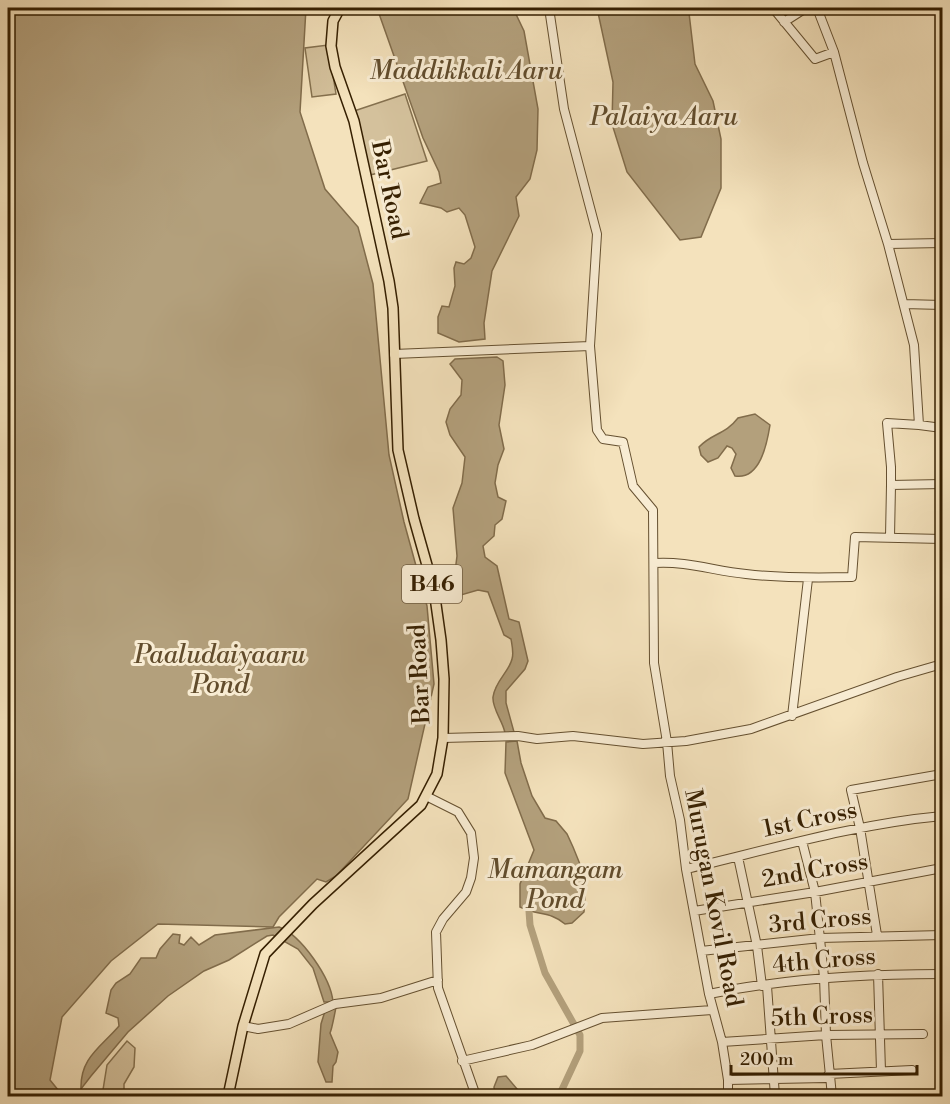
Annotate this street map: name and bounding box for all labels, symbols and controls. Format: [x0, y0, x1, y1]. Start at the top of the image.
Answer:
water label: Maddikkali Aaru [370, 55, 563, 87]
water label: Palaiya Aaru [589, 101, 738, 133]
street label: Bar Road [364, 137, 414, 242]
road number: B46 [402, 565, 462, 603]
street label: Bar Road [402, 623, 438, 726]
water label: Paaludaiyaaru Pond [133, 639, 306, 701]
street label: Murugan Kovil Road [677, 787, 749, 1010]
street label: 1st Cross [760, 795, 860, 845]
street label: 2nd Cross [759, 847, 871, 895]
water label: Mamangam Pond [487, 854, 624, 916]
street label: 3rd Cross [767, 902, 873, 940]
street label: 4th Cross [771, 942, 877, 980]
street label: 5th Cross [770, 1000, 874, 1034]
scale bar [731, 1038, 917, 1076]
text: 200 m [740, 1048, 794, 1071]

